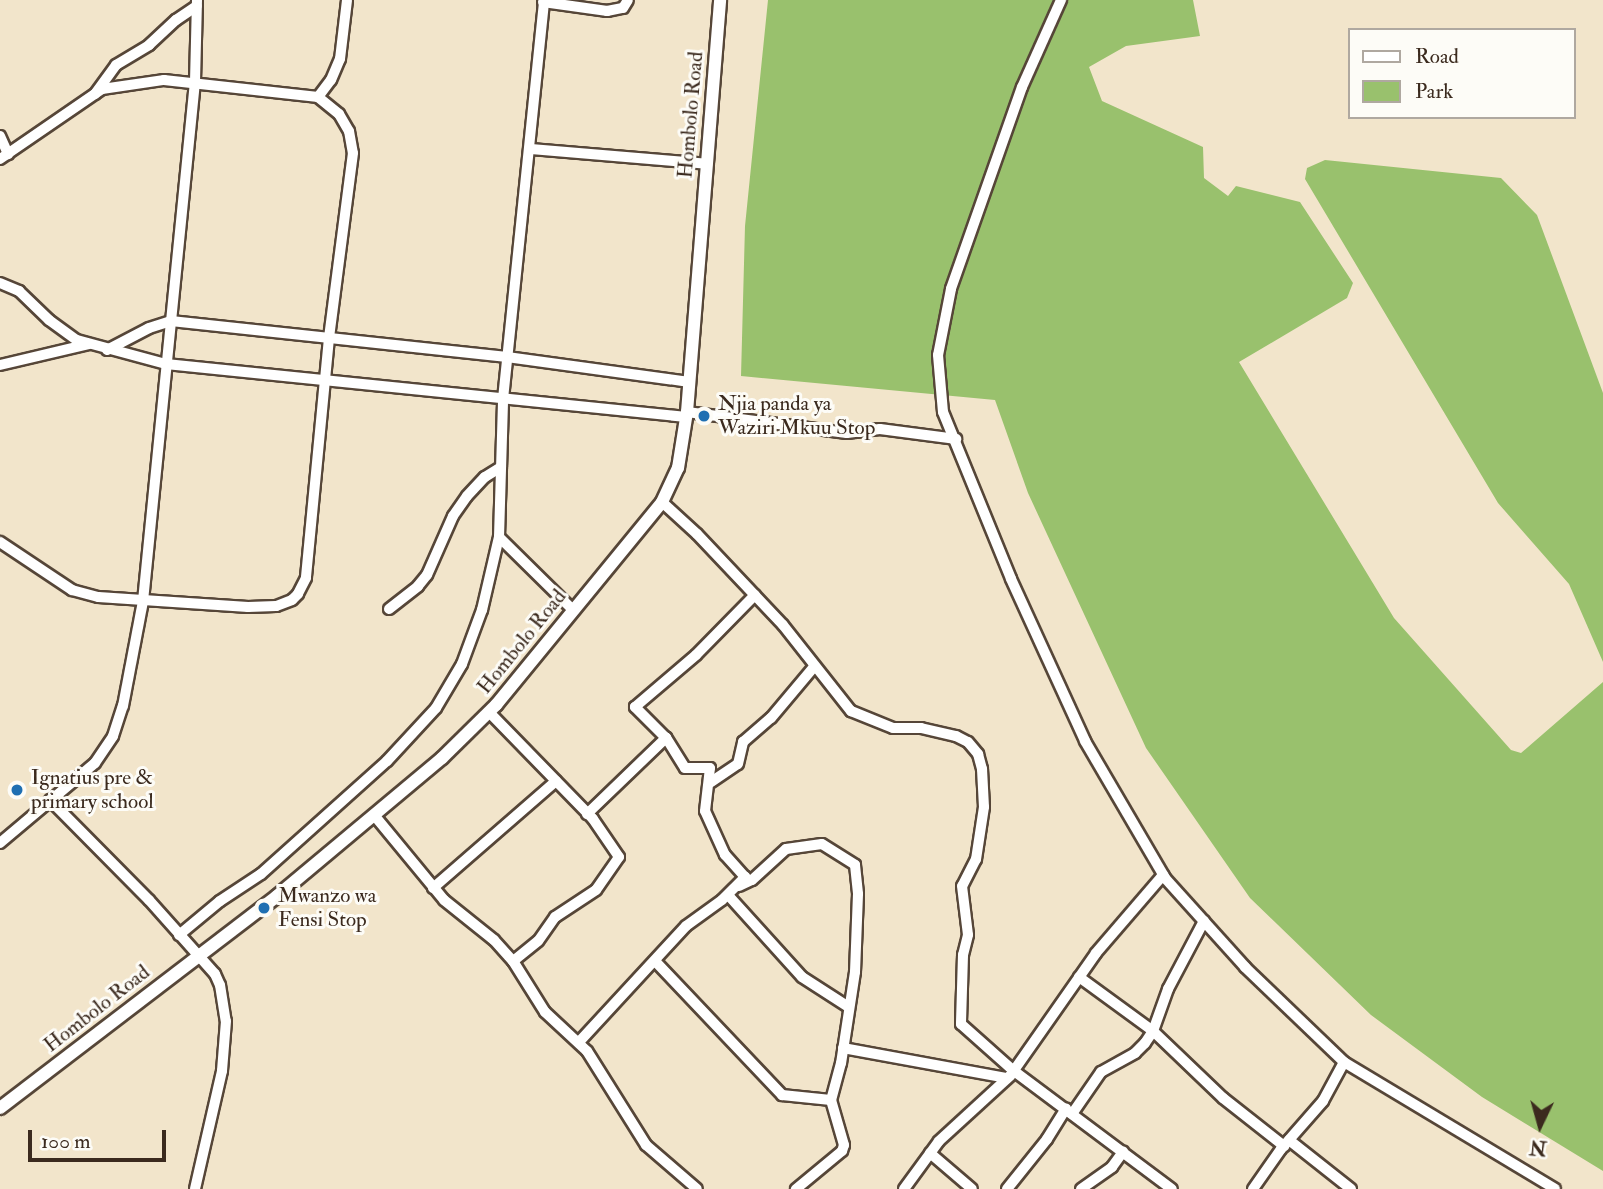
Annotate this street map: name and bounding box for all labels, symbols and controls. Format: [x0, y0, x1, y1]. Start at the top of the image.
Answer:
legend [1348, 28, 1575, 119]
text: Road [1415, 43, 1459, 70]
street label: Hombolo Road [673, 51, 709, 179]
text: Park [1415, 78, 1453, 105]
place label: Njia panda ya Waziri Mkuu Stop [718, 391, 875, 441]
marker: Njia panda ya Waziri Mkuu Stop [696, 408, 712, 424]
street label: Hombolo Road [472, 585, 572, 699]
place label: Ignatius pre & primary school [31, 765, 154, 815]
marker: Ignatius pre & primary school [9, 782, 25, 798]
place label: Mwanzo wa Fensi Stop [278, 883, 376, 933]
marker: Mwanzo wa Fensi Stop [256, 900, 272, 916]
street label: Hombolo Road [39, 960, 155, 1058]
north arrow [1505, 1091, 1575, 1161]
scale bar [32, 1116, 170, 1160]
text: 100 m [41, 1128, 91, 1155]
text: N [1529, 1134, 1548, 1160]

